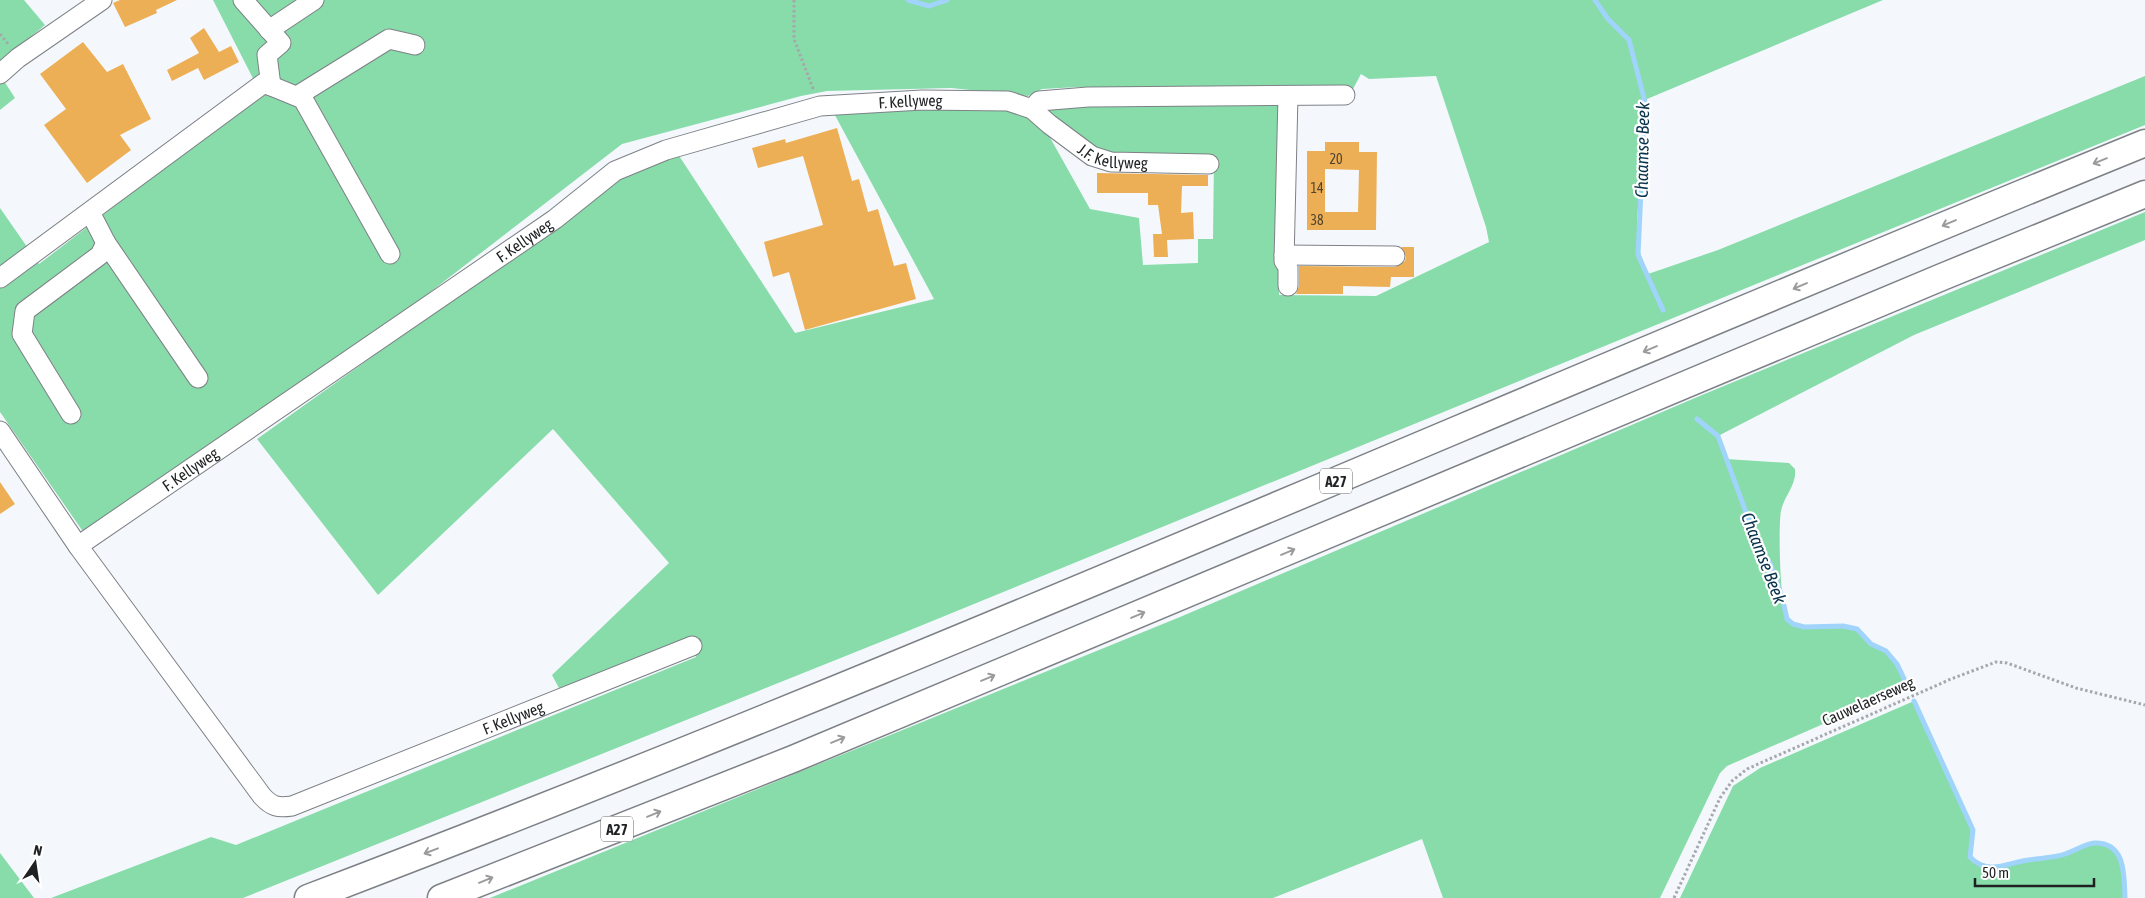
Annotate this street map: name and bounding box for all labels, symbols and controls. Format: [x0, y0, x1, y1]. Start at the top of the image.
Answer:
street label: F. Kellyweg [878, 91, 943, 112]
water label: Chaamse Beek [1631, 101, 1653, 198]
street label: J.F. Kellyweg [1075, 140, 1148, 173]
house number: 20 [1329, 151, 1343, 167]
one-way arrow [2093, 157, 2108, 167]
house number: 14 [1310, 180, 1324, 196]
house number: 38 [1310, 212, 1324, 228]
street label: F. Kellyweg [493, 215, 556, 266]
one-way arrow [1942, 218, 1957, 228]
one-way arrow [1793, 282, 1808, 291]
one-way arrow [1643, 345, 1658, 355]
street label: F. Kellyweg [159, 444, 222, 495]
road number: A27 [1320, 468, 1352, 494]
water label: Chaamse Beek [1737, 509, 1791, 608]
one-way arrow [1280, 547, 1295, 557]
one-way arrow [1130, 610, 1145, 620]
one-way arrow [980, 673, 995, 682]
street label: Cauwelaerseweg [1819, 673, 1917, 730]
street label: F. Kellyweg [480, 697, 547, 738]
one-way arrow [830, 735, 845, 745]
one-way arrow [646, 809, 661, 818]
road number: A27 [601, 816, 633, 842]
north arrow [10, 838, 60, 888]
text: N [32, 842, 44, 859]
one-way arrow [423, 847, 439, 856]
scale bar [1975, 856, 2094, 888]
text: 50 m [1982, 864, 2009, 881]
one-way arrow [478, 875, 494, 884]

